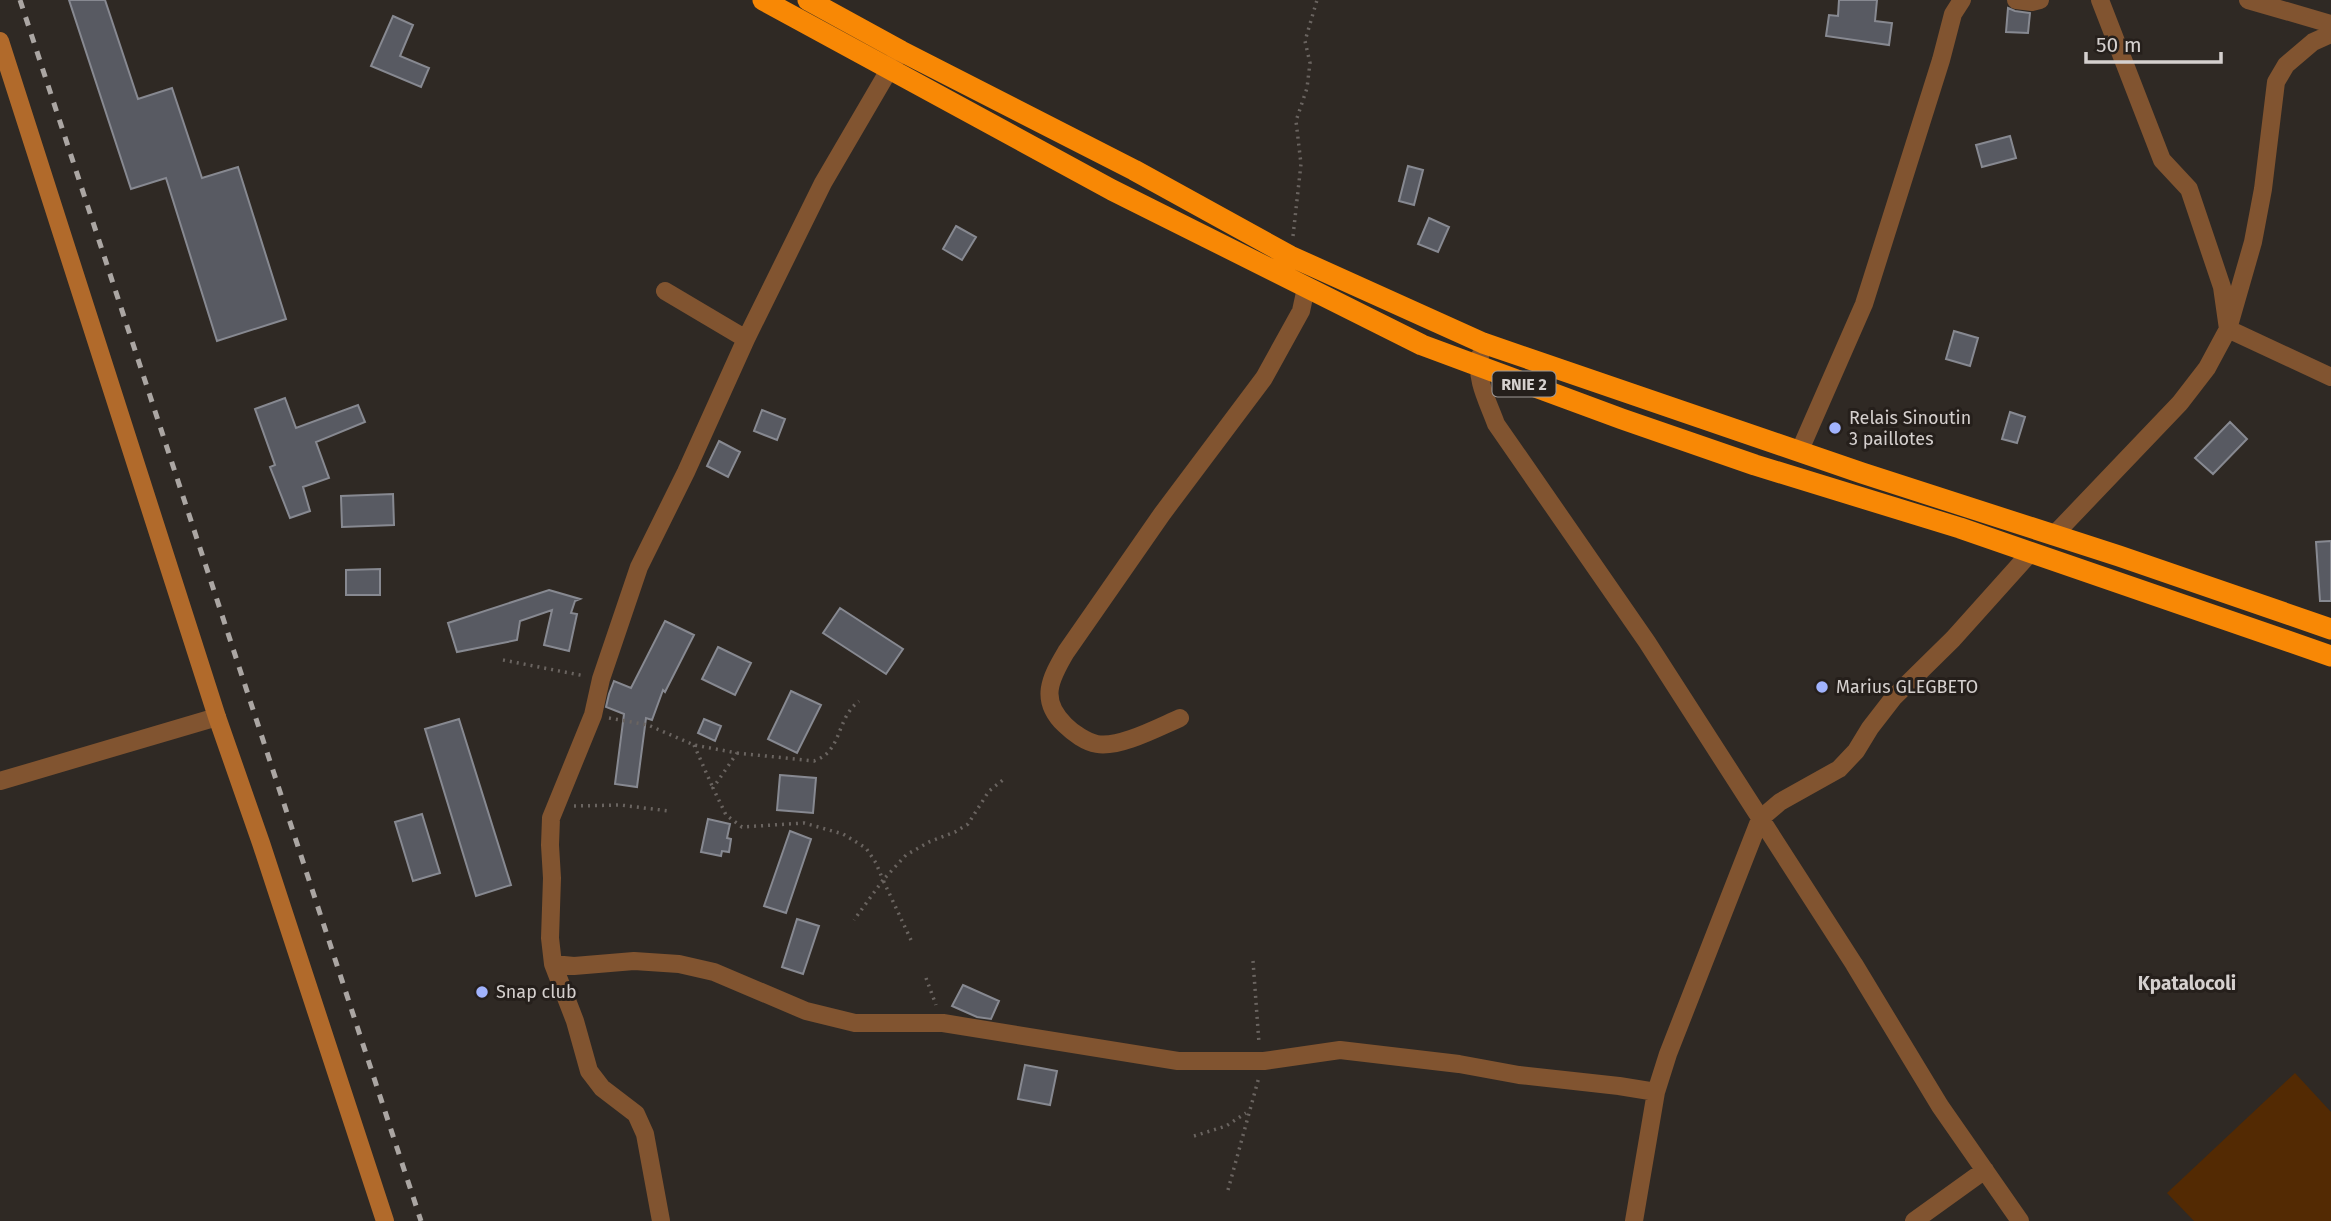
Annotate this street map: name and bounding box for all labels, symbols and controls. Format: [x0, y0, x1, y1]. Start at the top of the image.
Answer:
scale bar [2086, 21, 2221, 65]
text: 50 m [2096, 32, 2142, 58]
road number: RNIE 2 [1492, 372, 1556, 396]
place label: Relais Sinoutin 3 paillotes [1849, 407, 1971, 450]
marker: Relais Sinoutin 3 paillotes [1827, 420, 1843, 436]
place label: Marius GLEGBETO [1836, 676, 1978, 698]
marker: Marius GLEGBETO [1814, 679, 1830, 695]
district label: Kpatalocoli [2138, 972, 2236, 995]
place label: Snap club [496, 981, 577, 1003]
marker: Snap club [474, 984, 490, 1000]

